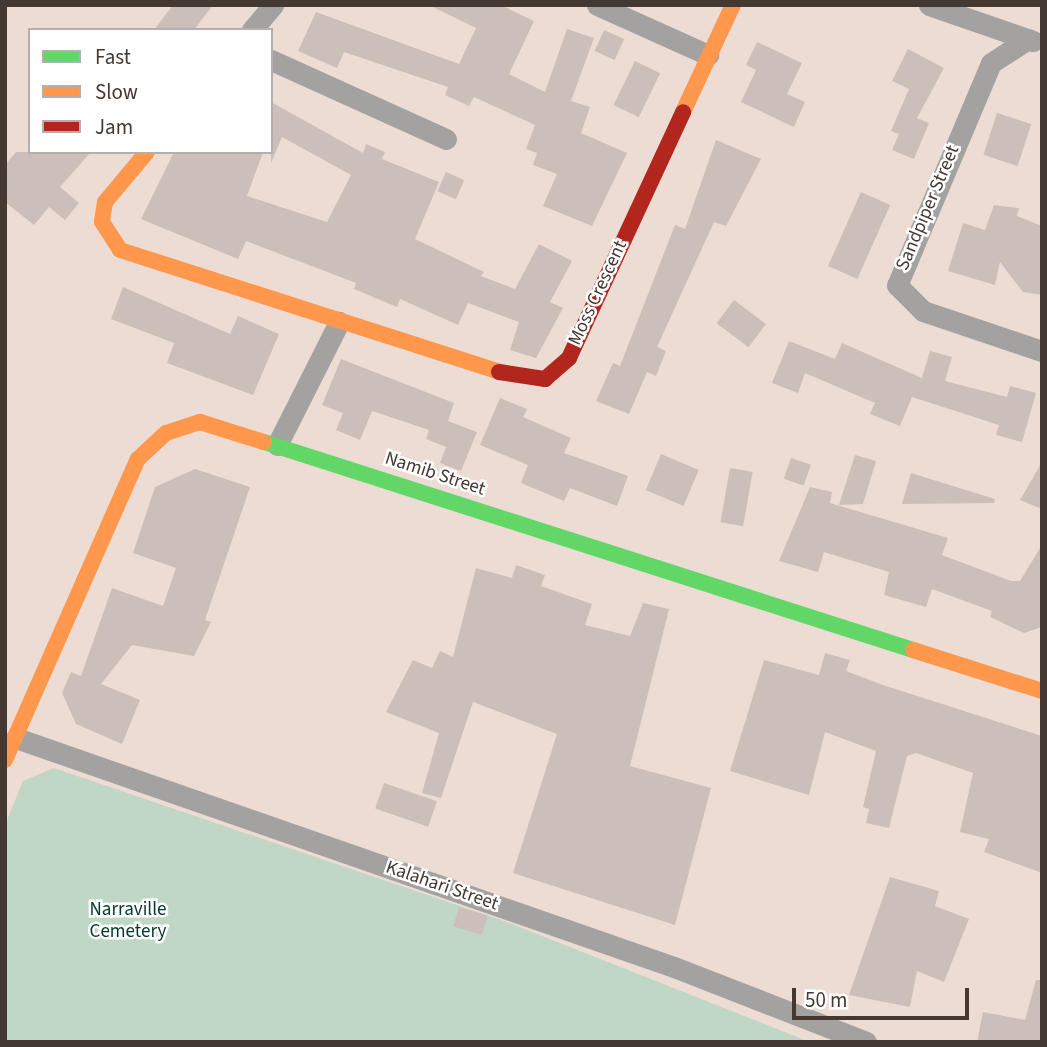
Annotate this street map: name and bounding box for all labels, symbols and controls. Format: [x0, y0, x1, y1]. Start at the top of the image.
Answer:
legend [28, 28, 273, 154]
text: Fast [95, 42, 131, 72]
text: Slow [95, 77, 138, 107]
text: Jam [95, 112, 133, 142]
street label: Sandpiper Street [891, 142, 965, 274]
street label: Moss Crescent [564, 237, 632, 349]
street label: Namib Street [382, 447, 488, 501]
street label: Kalahari Street [383, 856, 501, 916]
park label: Narraville Cemetery [90, 899, 166, 943]
scale bar [795, 974, 972, 1018]
text: 50 m [805, 985, 847, 1015]

